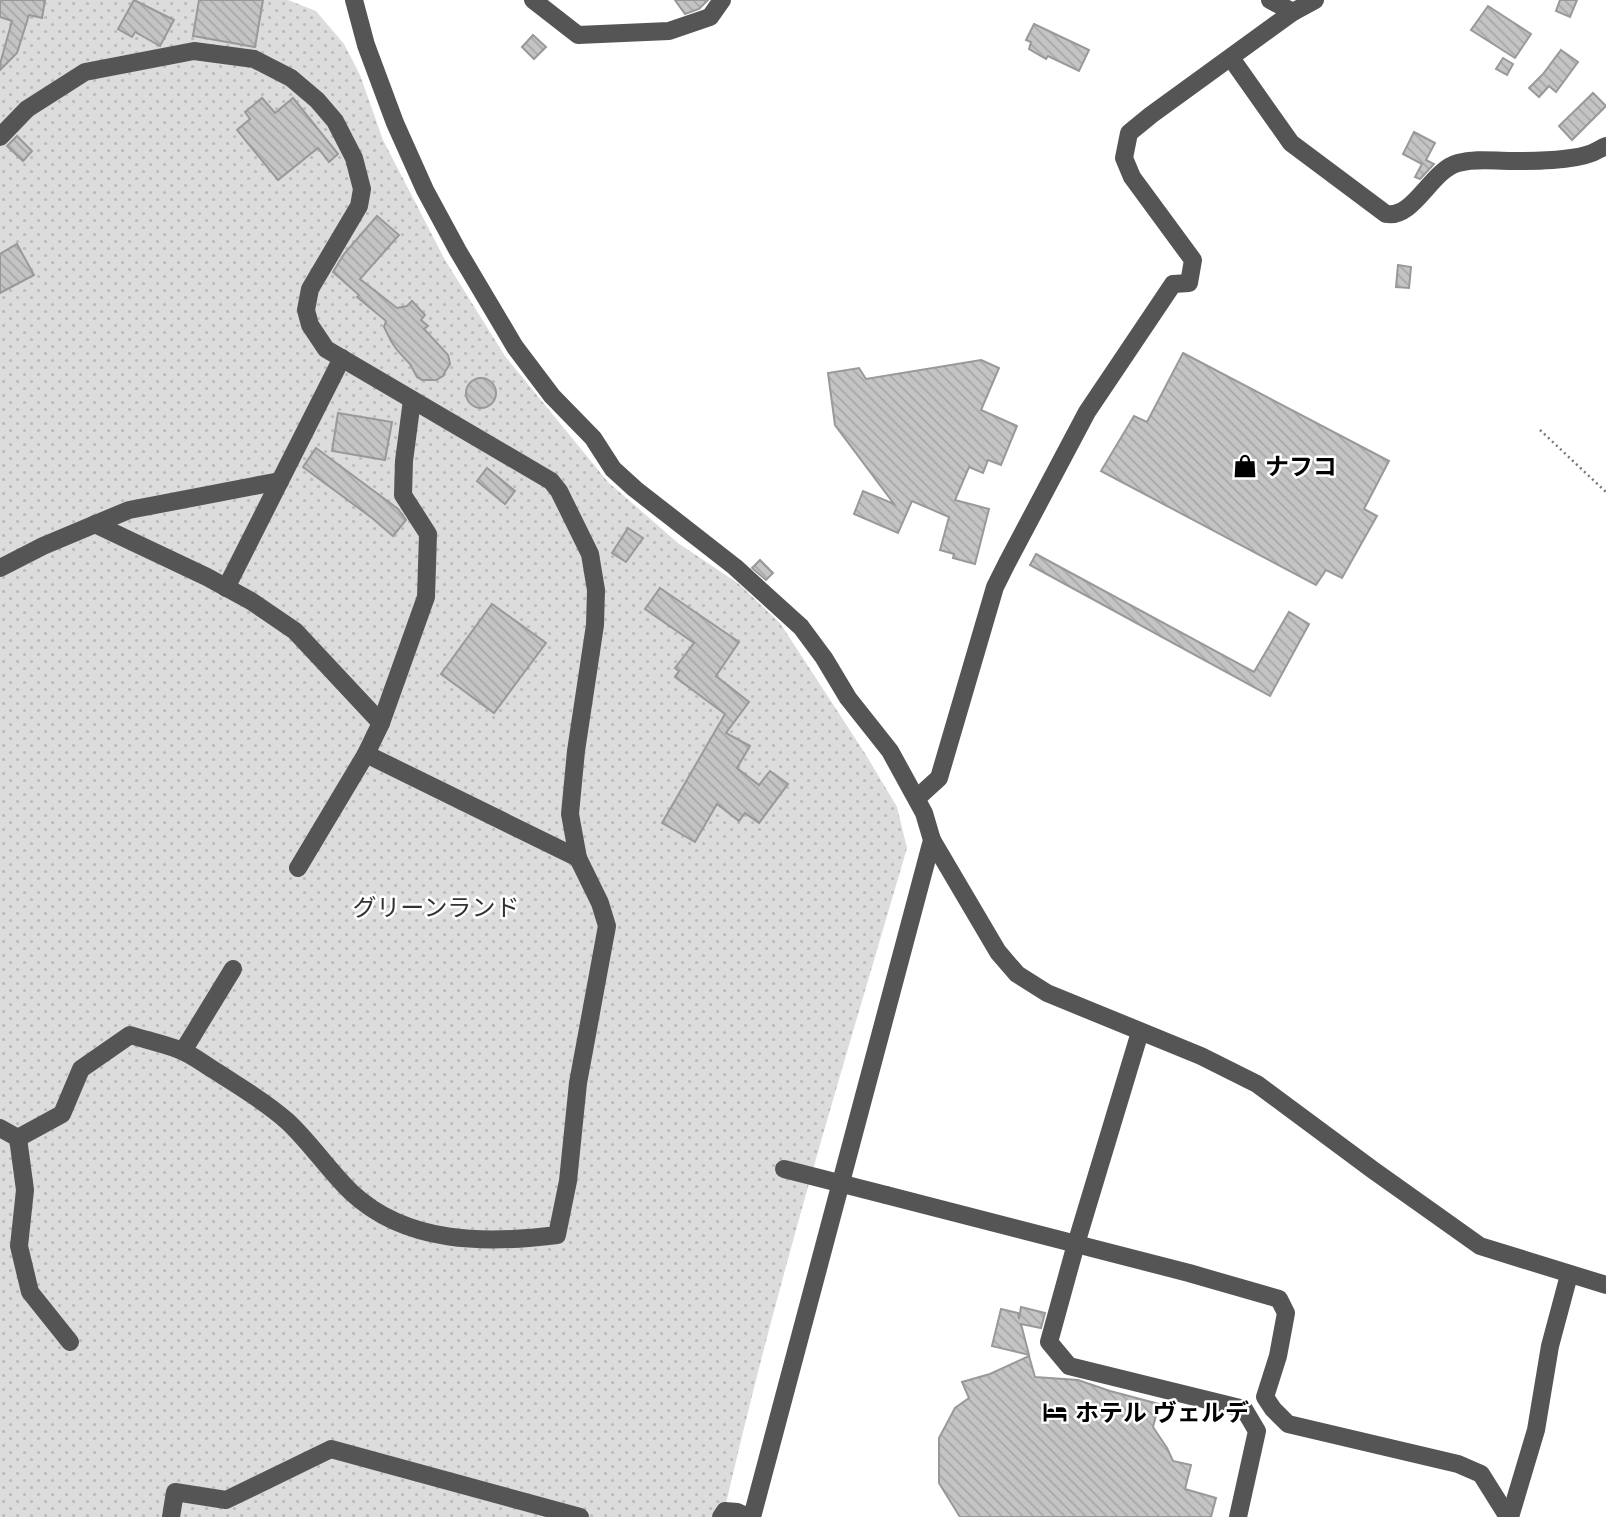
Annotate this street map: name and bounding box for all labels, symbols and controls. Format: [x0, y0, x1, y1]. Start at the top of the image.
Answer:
place label: ナフコ [1265, 451, 1337, 482]
shop icon: ナフコ [1231, 452, 1259, 480]
park label: グリーンランド [353, 892, 519, 923]
place label: ホテル ヴェルデ [1075, 1397, 1249, 1428]
hotel icon: ホテル ヴェルデ [1041, 1398, 1069, 1426]

